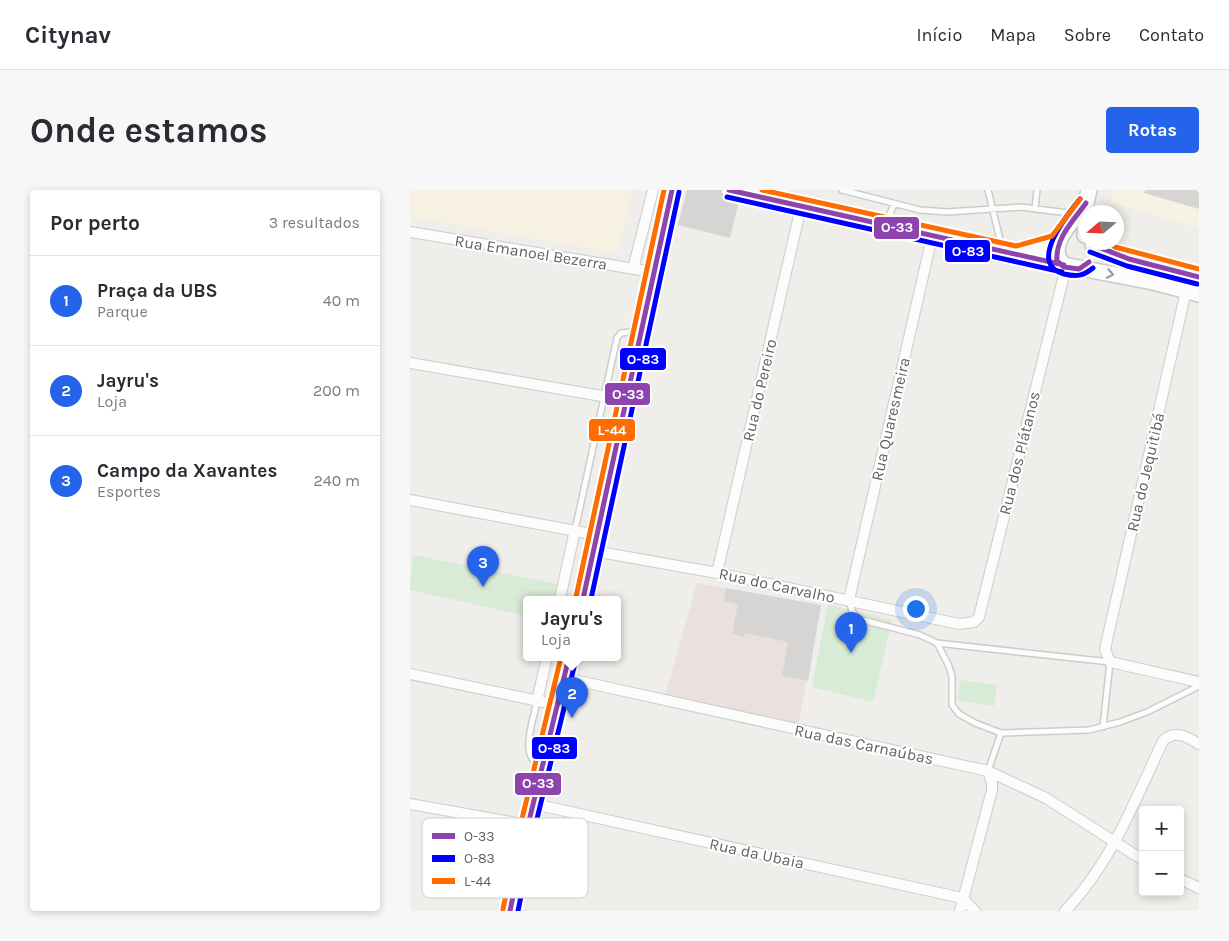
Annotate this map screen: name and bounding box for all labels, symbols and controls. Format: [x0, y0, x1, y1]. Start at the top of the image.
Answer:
text: Citynav [25, 21, 111, 49]
text: Início [916, 24, 962, 46]
text: Mapa [990, 24, 1036, 46]
text: Sobre [1064, 24, 1111, 46]
text: Contato [1139, 24, 1204, 46]
button: Rotas [1106, 107, 1199, 153]
text: Onde estamos [30, 110, 267, 151]
north arrow [1079, 205, 1124, 250]
text: Por perto [50, 211, 140, 235]
text: 3 resultados [269, 213, 360, 232]
line badge: O-33 [873, 216, 920, 240]
text: O-33 [881, 219, 913, 236]
street label: Rua Emanoel Bezerra [453, 231, 609, 274]
line badge: O-83 [944, 239, 991, 263]
text: O-83 [952, 243, 984, 260]
one-way arrow [1105, 269, 1114, 279]
text: Praça da UBS [97, 280, 218, 302]
text: 1 [63, 291, 69, 310]
text: 40 m [323, 291, 360, 310]
text: Parque [97, 302, 148, 321]
street label: Rua do Pereiro [738, 337, 780, 443]
line badge: O-83 [619, 347, 667, 371]
text: O-83 [627, 351, 659, 368]
street label: Rua Quaresmeira [867, 356, 914, 483]
text: Jayru's [97, 370, 159, 392]
text: 2 [61, 381, 71, 400]
text: 200 m [313, 381, 360, 400]
line badge: O-33 [604, 382, 651, 406]
text: O-33 [612, 386, 644, 403]
street label: Rua dos Plátanos [995, 390, 1044, 517]
text: Loja [97, 392, 127, 411]
street label: Rua do Jequitibá [1123, 411, 1168, 534]
line badge: L-44 [588, 418, 636, 442]
text: L-44 [598, 422, 627, 439]
text: Campo da Xavantes [97, 460, 277, 482]
text: 3 [61, 471, 71, 490]
text: 240 m [314, 471, 360, 490]
text: Esportes [97, 482, 161, 501]
pin: 3 [467, 546, 499, 587]
street label: Rua do Carvalho [717, 564, 837, 607]
popup [523, 596, 621, 661]
your location [903, 596, 929, 622]
text: Jayru's [541, 608, 603, 630]
pin: 1 [835, 612, 867, 653]
text: Loja [541, 630, 571, 649]
pin: 2 [556, 677, 588, 718]
street label: Rua das Carnaúbas [793, 720, 935, 769]
line badge: O-83 [531, 736, 578, 760]
text: O-83 [538, 740, 570, 757]
line badge: O-33 [514, 772, 562, 796]
text: O-33 [522, 775, 554, 792]
map controls [1139, 806, 1184, 896]
button: + [1139, 806, 1184, 851]
legend [422, 818, 588, 898]
text: O-33 [464, 828, 494, 845]
street label: Rua da Ubaia [708, 834, 806, 873]
text: O-83 [464, 850, 495, 867]
button: − [1139, 851, 1184, 896]
text: L-44 [464, 873, 491, 890]

